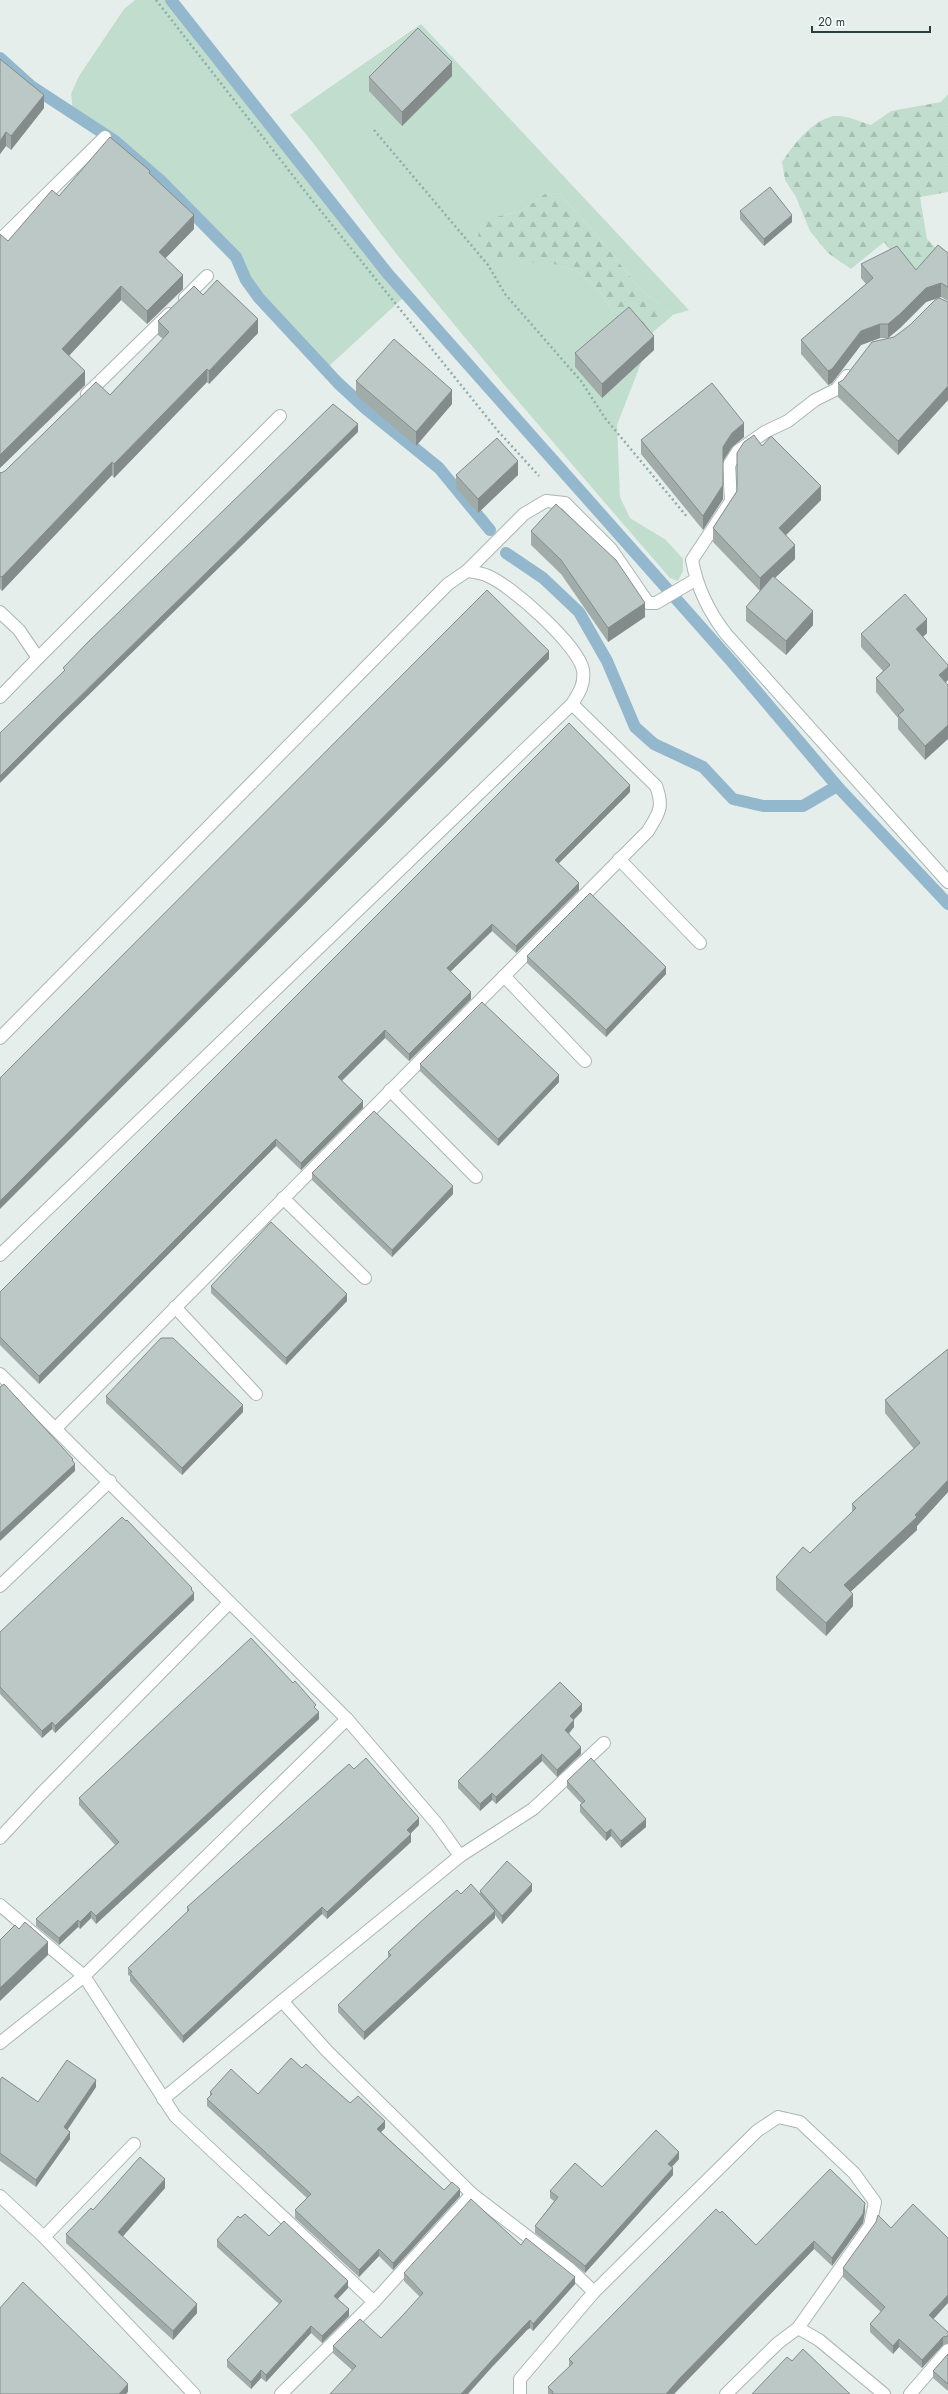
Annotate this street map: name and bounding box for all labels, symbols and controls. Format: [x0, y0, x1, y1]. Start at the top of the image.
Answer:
scale bar [812, 8, 930, 34]
text: 20 m [818, 13, 845, 31]

